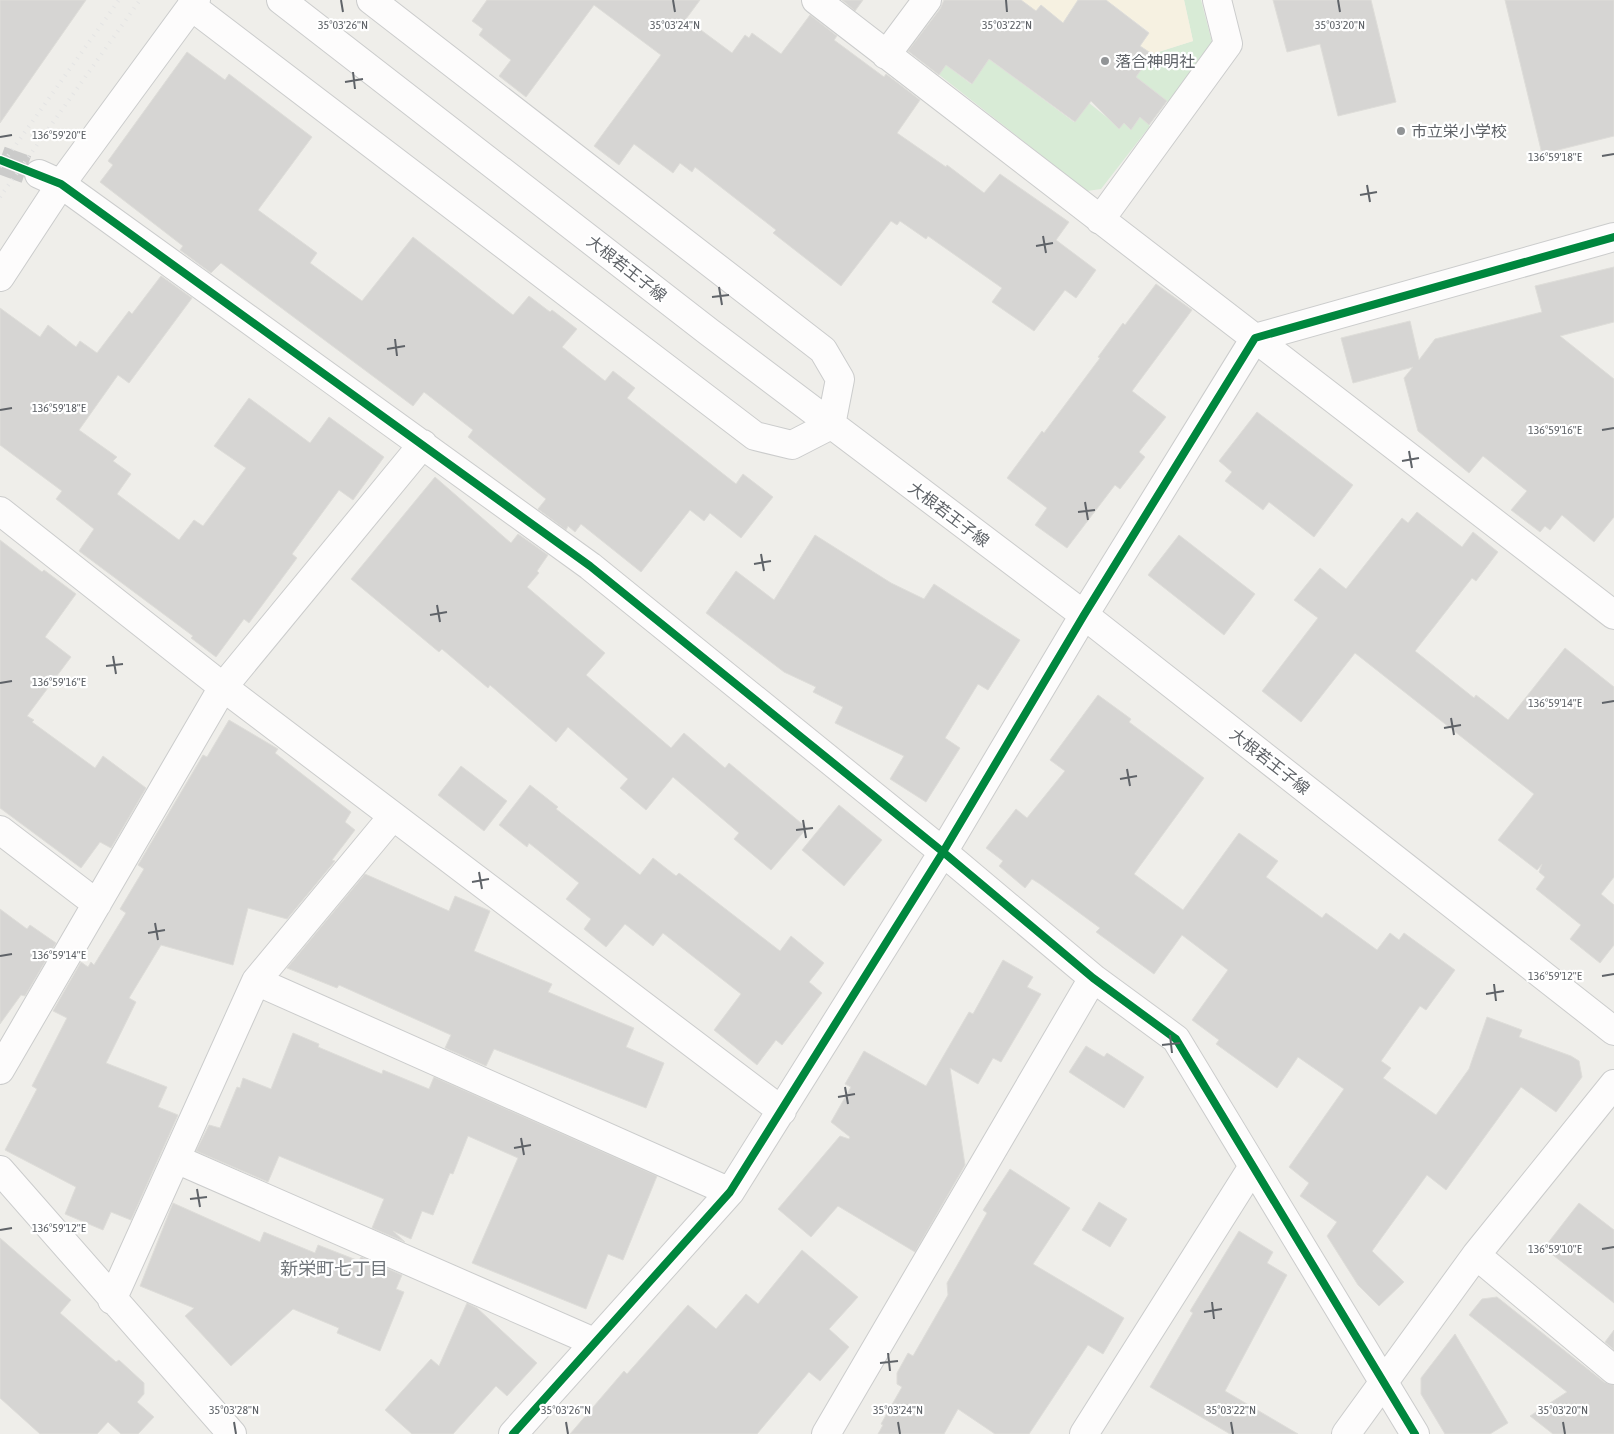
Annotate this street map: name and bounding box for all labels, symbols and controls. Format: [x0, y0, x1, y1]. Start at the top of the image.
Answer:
text: 35°03'26"N [318, 18, 368, 32]
text: 35°03'24"N [650, 18, 700, 32]
text: 35°03'22"N [982, 18, 1032, 32]
text: 35°03'20"N [1315, 18, 1365, 32]
place label: 落合神明社 [1115, 52, 1195, 70]
marker: 落合神明社 [1099, 55, 1111, 67]
place label: 市立栄小学校 [1411, 122, 1507, 140]
marker: 市立栄小学校 [1395, 125, 1407, 137]
text: 136°59'20"E [32, 128, 86, 142]
text: 136°59'18"E [1528, 150, 1582, 164]
street label: 大根若王子線 [584, 231, 670, 305]
text: 136°59'18"E [32, 401, 86, 415]
text: 136°59'16"E [1528, 423, 1582, 437]
street label: 大根若王子線 [905, 478, 993, 550]
text: 136°59'16"E [32, 675, 86, 689]
text: 136°59'14"E [1528, 696, 1582, 710]
street label: 大根若王子線 [1227, 724, 1313, 798]
text: 136°59'14"E [32, 948, 86, 962]
text: 136°59'12"E [1528, 969, 1582, 983]
text: 136°59'12"E [32, 1221, 86, 1235]
text: 136°59'10"E [1528, 1242, 1582, 1256]
district label: 新栄町七丁目 [280, 1258, 388, 1279]
text: 35°03'28"N [209, 1403, 259, 1417]
text: 35°03'26"N [541, 1403, 591, 1417]
text: 35°03'24"N [873, 1403, 923, 1417]
text: 35°03'22"N [1206, 1403, 1256, 1417]
text: 35°03'20"N [1538, 1403, 1588, 1417]

